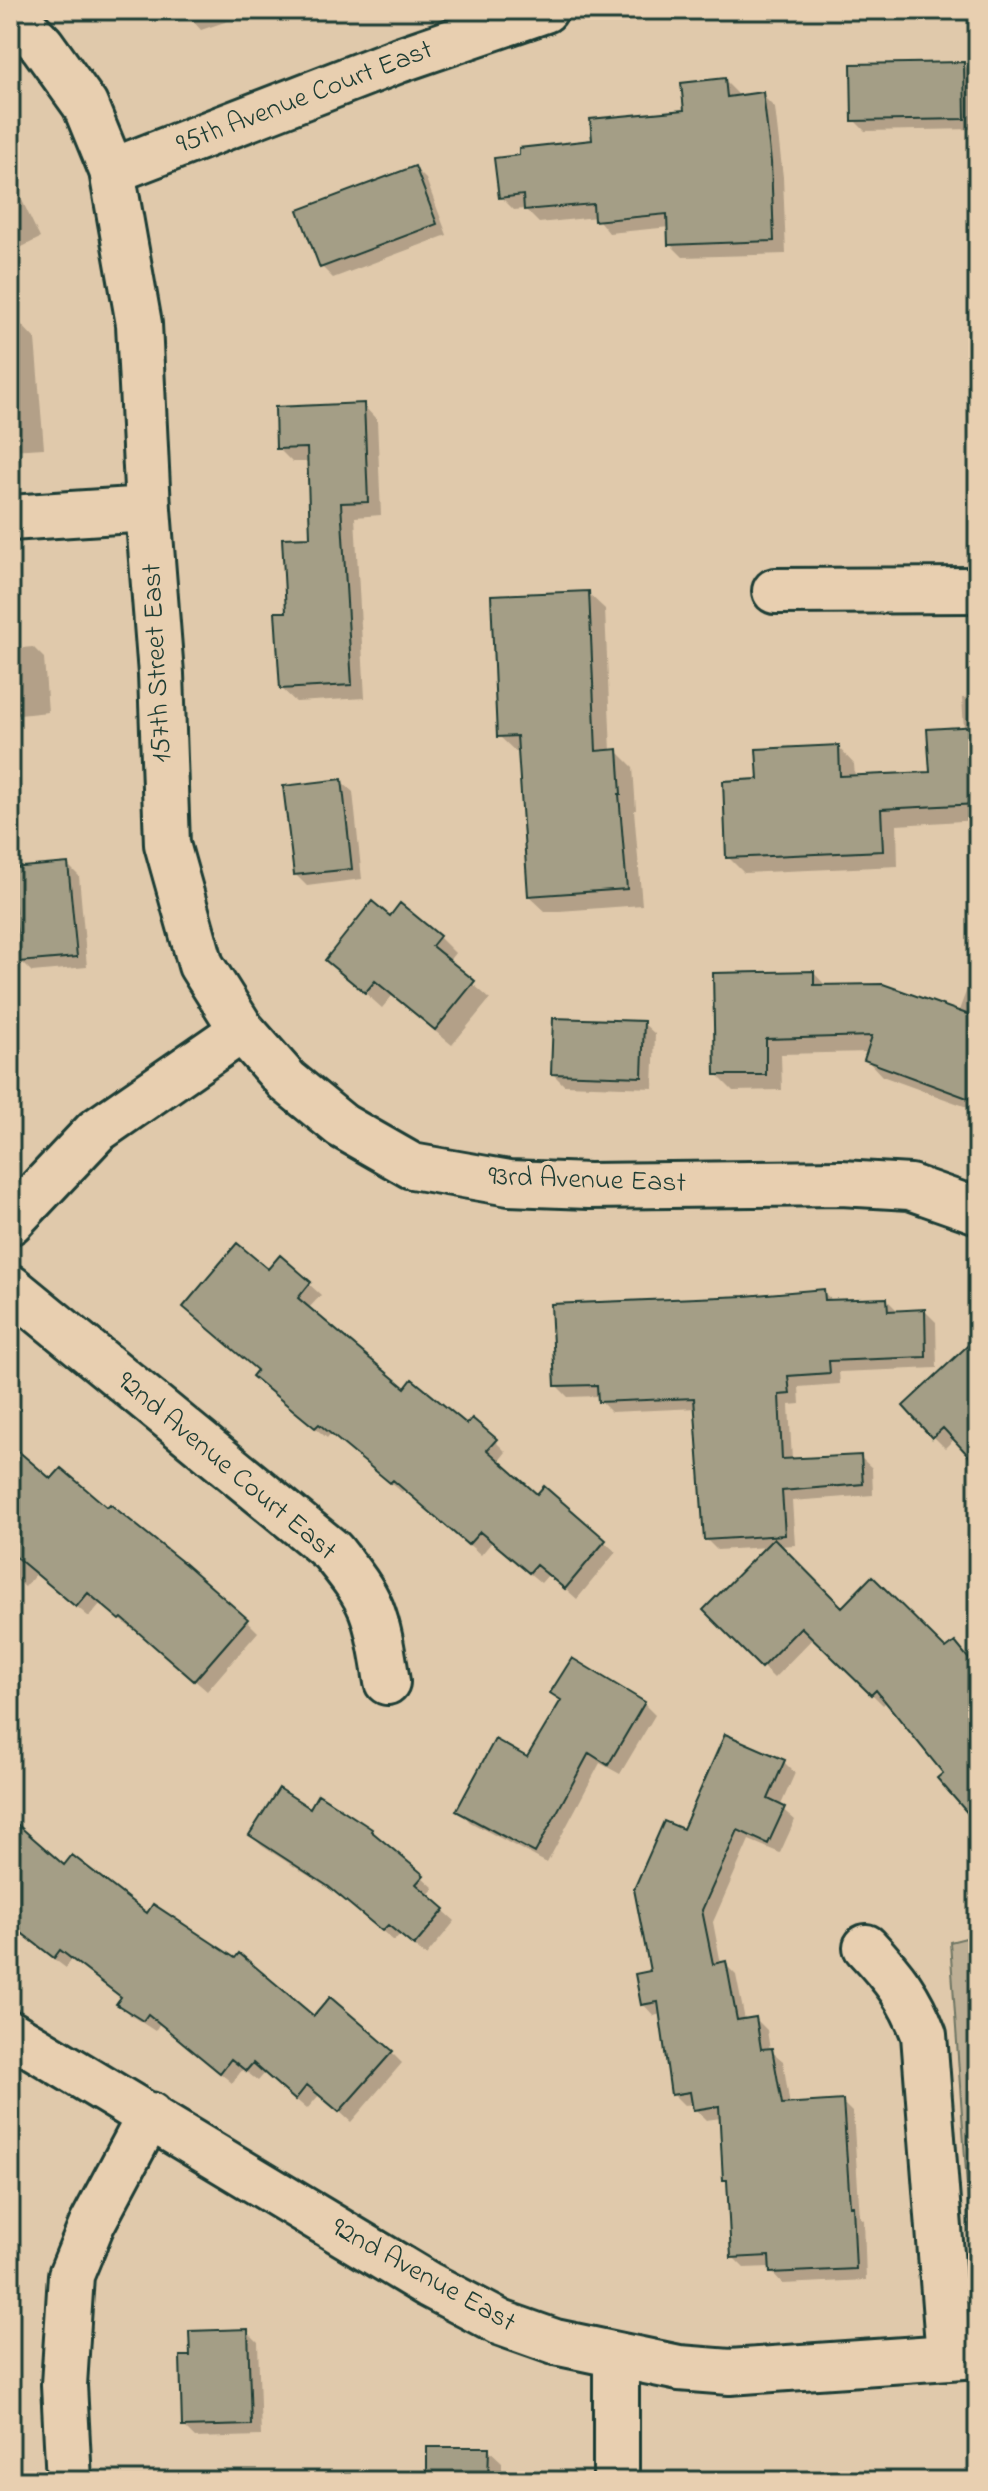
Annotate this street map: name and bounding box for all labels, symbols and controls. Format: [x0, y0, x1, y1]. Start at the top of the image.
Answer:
street label: 95th Avenue Court East [171, 30, 439, 166]
street label: 157th Street East [132, 562, 184, 764]
street label: 93rd Avenue East [487, 1157, 687, 1205]
street label: 92nd Avenue Court East [107, 1362, 345, 1572]
street label: 92nd Avenue East [323, 2208, 523, 2344]

